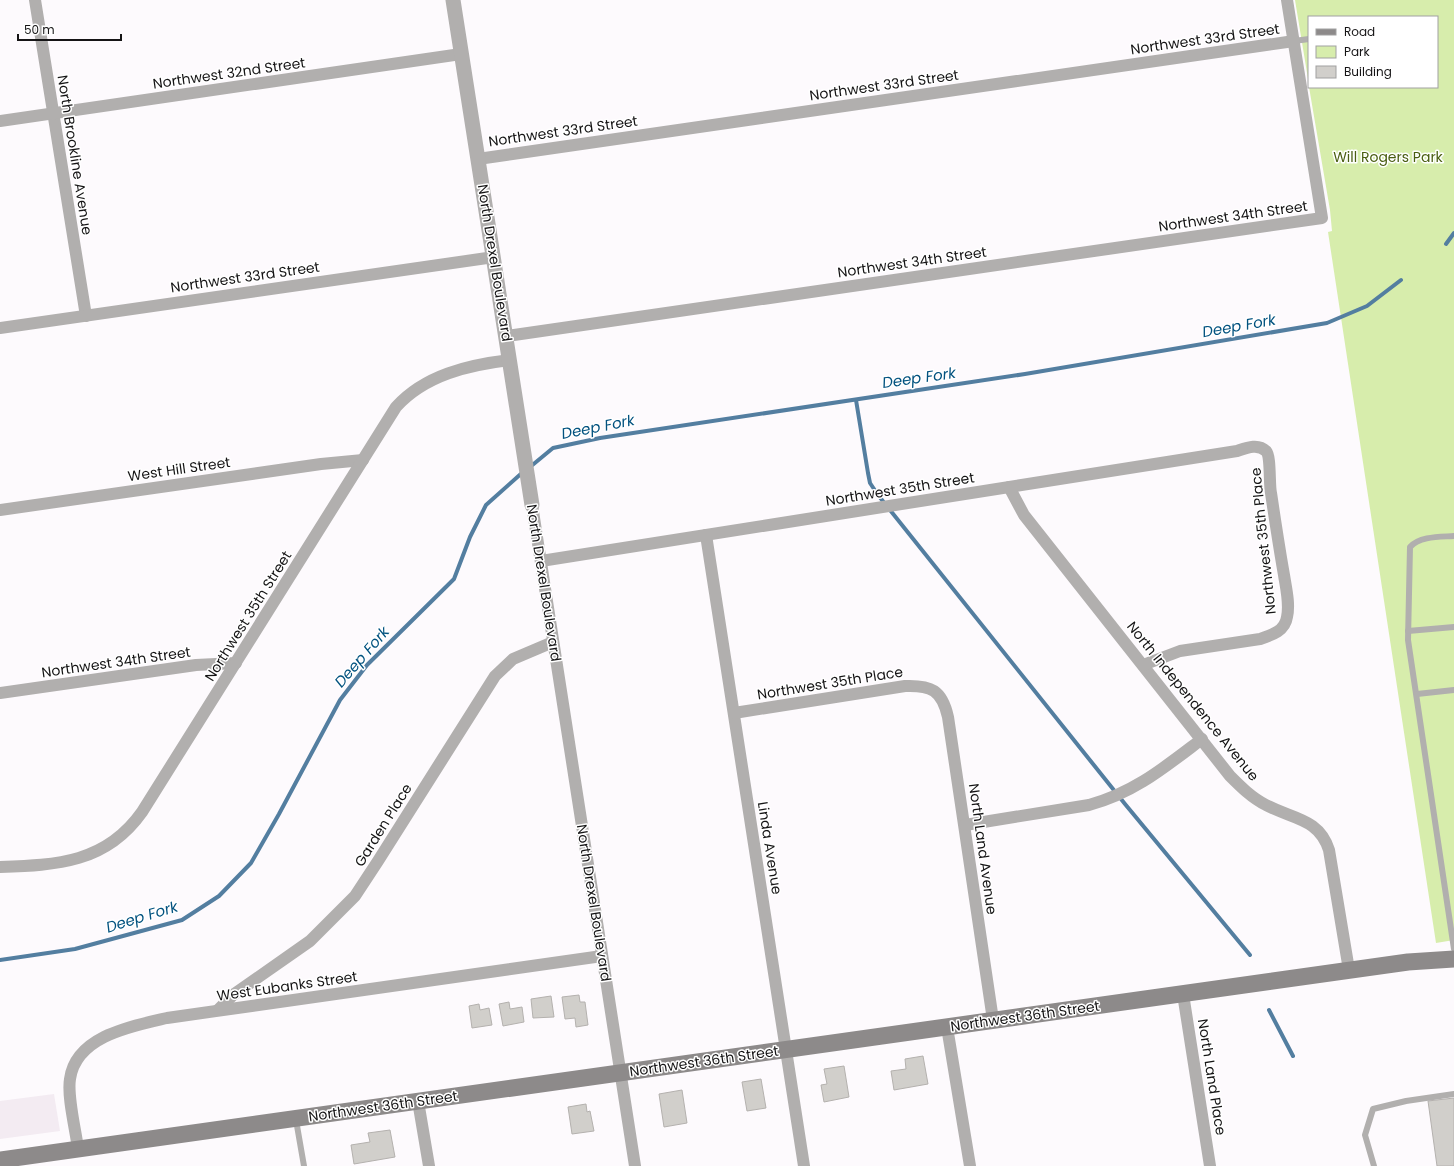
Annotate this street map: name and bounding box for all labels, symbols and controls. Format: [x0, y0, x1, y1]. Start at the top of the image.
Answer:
scale bar [18, 16, 121, 42]
legend [1308, 16, 1438, 88]
street label: Northwest 33rd Street [1129, 19, 1281, 59]
text: 50 m [24, 21, 55, 38]
text: Road [1344, 23, 1375, 40]
text: Park [1344, 43, 1371, 60]
street label: Northwest 32nd Street [151, 52, 307, 94]
text: Building [1344, 63, 1392, 80]
street label: Northwest 33rd Street [808, 65, 960, 105]
street label: North Brookline Avenue [52, 74, 98, 237]
street label: Northwest 33rd Street [487, 111, 639, 151]
park label: Will Rogers Park [1333, 147, 1444, 167]
street label: North Drexel Boulevard [473, 183, 517, 343]
street label: Northwest 34th Street [1157, 196, 1309, 236]
street label: Northwest 34th Street [836, 242, 988, 282]
street label: Northwest 33rd Street [169, 257, 321, 297]
water label: Deep Fork [1201, 308, 1279, 342]
water label: Deep Fork [881, 362, 958, 393]
water label: Deep Fork [559, 409, 638, 444]
street label: West Hill Street [126, 452, 232, 486]
street label: Northwest 35th Place [1245, 466, 1281, 615]
street label: Northwest 35th Street [824, 467, 976, 511]
street label: North Drexel Boulevard [522, 503, 566, 663]
street label: Northwest 35th Street [200, 547, 296, 685]
street label: North Independence Avenue [1122, 617, 1264, 785]
water label: Deep Fork [329, 621, 395, 692]
street label: Northwest 34th Street [40, 642, 192, 682]
street label: Northwest 35th Place [756, 662, 905, 704]
street label: Garden Place [349, 779, 417, 870]
street label: North Land Avenue [964, 782, 1002, 916]
street label: Linda Avenue [753, 800, 787, 896]
street label: North Drexel Boulevard [572, 823, 616, 983]
water label: Deep Fork [103, 895, 182, 937]
street label: West Eubanks Street [215, 966, 359, 1006]
street label: Northwest 36th Street [949, 996, 1101, 1036]
street label: North Land Place [1193, 1017, 1231, 1137]
street label: Northwest 36th Street [628, 1041, 780, 1081]
street label: Northwest 36th Street [307, 1086, 459, 1126]

